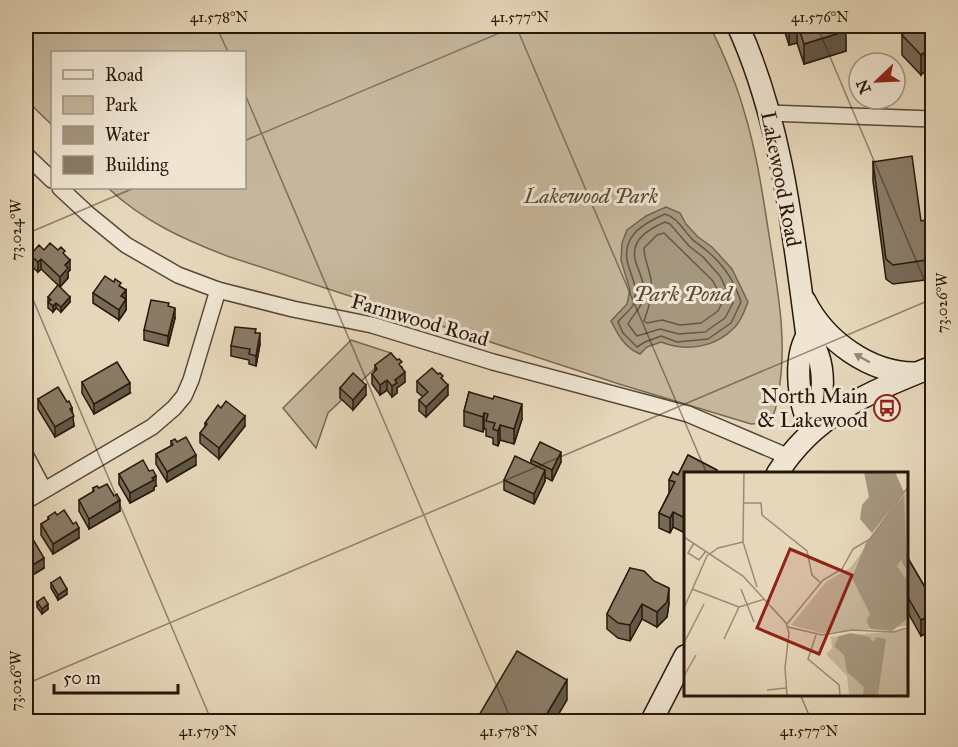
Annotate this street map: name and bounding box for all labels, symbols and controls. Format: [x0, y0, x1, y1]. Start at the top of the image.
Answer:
text: 41.578°N [190, 8, 248, 26]
text: 41.577°N [491, 8, 549, 26]
text: 41.576°N [791, 8, 849, 26]
legend [51, 51, 246, 189]
north arrow [847, 51, 907, 111]
text: Road [105, 64, 143, 86]
text: N [852, 76, 875, 97]
text: Park [105, 94, 138, 116]
street label: Lakewood Road [755, 109, 807, 249]
text: Water [105, 124, 150, 146]
text: Building [105, 154, 169, 177]
park label: Lakewood Park [523, 183, 659, 209]
text: 73.024°W [7, 199, 25, 261]
text: 73.026°W [933, 272, 951, 333]
water label: Park Pond [634, 280, 734, 307]
street label: Farmwood Road [348, 288, 492, 352]
one-way arrow [854, 353, 871, 363]
place label: North Main & Lakewood [757, 383, 868, 433]
bus stop icon: North Main & Lakewood [872, 393, 902, 423]
inset map [684, 472, 907, 696]
text: 73.026°W [7, 650, 25, 711]
scale bar [54, 657, 178, 695]
text: 50 m [63, 667, 101, 689]
text: 41.579°N [179, 722, 237, 740]
text: 41.578°N [480, 722, 538, 740]
text: 41.577°N [780, 722, 838, 740]

